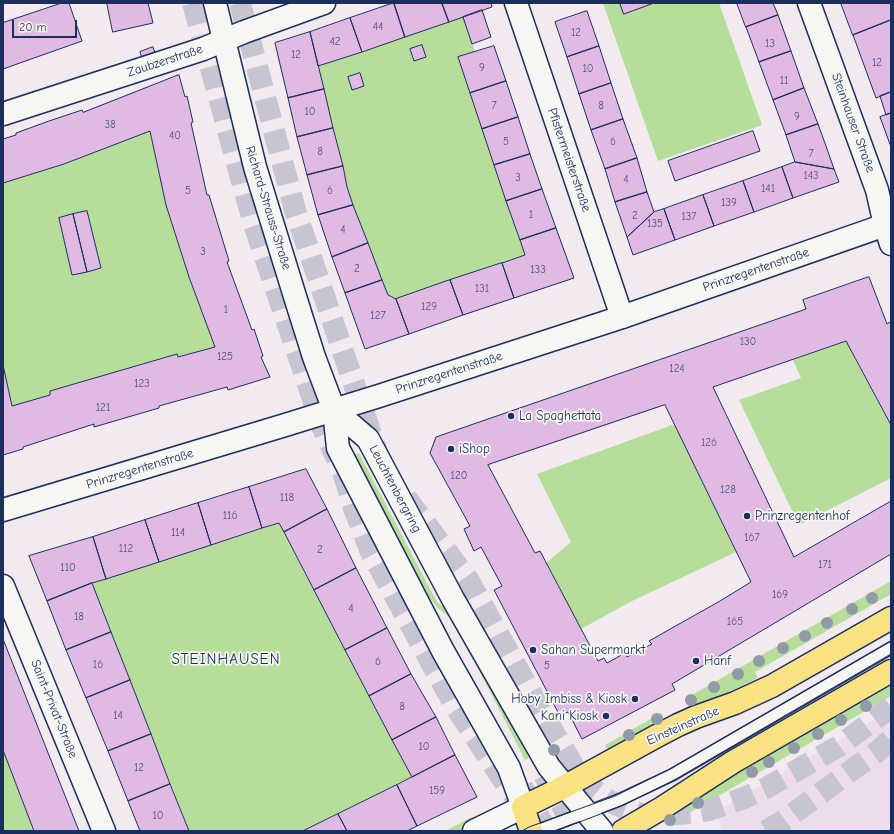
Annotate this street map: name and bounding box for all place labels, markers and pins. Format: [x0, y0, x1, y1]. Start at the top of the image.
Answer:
place label: La Spaghettata [519, 408, 601, 424]
marker: La Spaghettata [506, 411, 516, 421]
place label: iShop [459, 441, 490, 457]
marker: iShop [446, 444, 456, 454]
place label: Prinzregentenhof [755, 508, 850, 524]
marker: Prinzregentenhof [742, 511, 752, 521]
place label: Sahan Supermarkt [541, 642, 645, 658]
marker: Sahan Supermarkt [528, 645, 538, 655]
place label: Hanf [704, 653, 731, 669]
marker: Hanf [691, 656, 701, 666]
place label: Hoby Imbiss & Kiosk [511, 691, 627, 707]
marker: Hoby Imbiss & Kiosk [630, 694, 640, 704]
place label: Kani Kiosk [541, 708, 598, 724]
marker: Kani Kiosk [601, 711, 611, 721]

